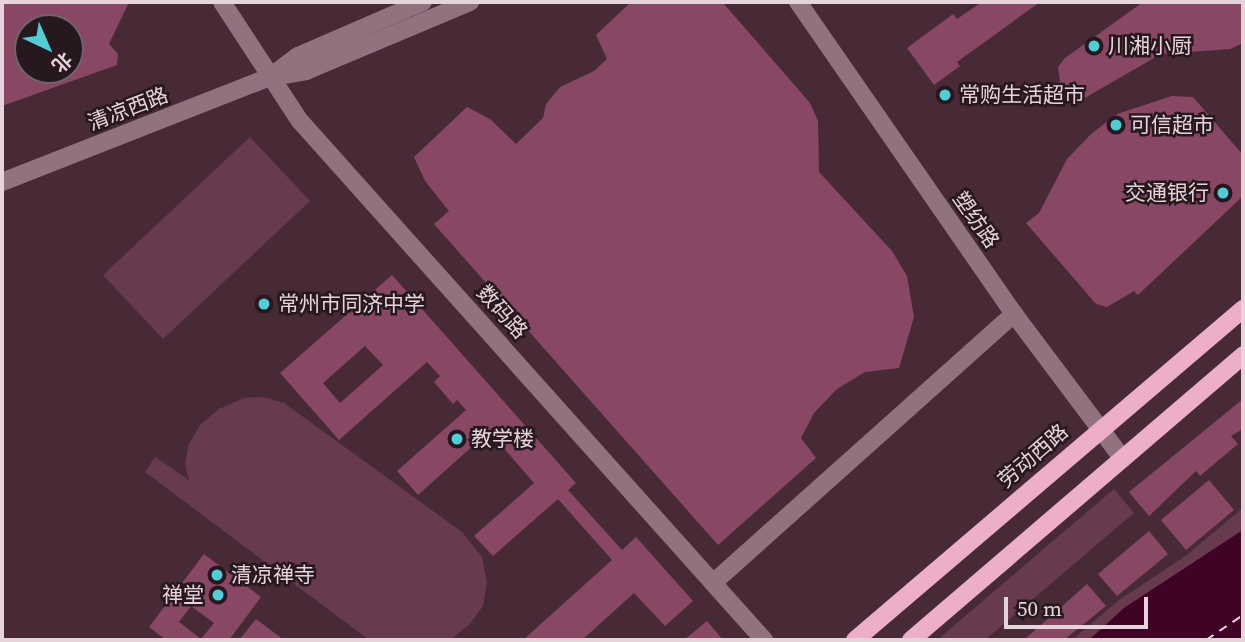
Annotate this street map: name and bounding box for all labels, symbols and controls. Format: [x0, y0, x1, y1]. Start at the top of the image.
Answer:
north arrow [14, 14, 84, 84]
place label: 川湘小厨 [1108, 33, 1192, 59]
marker: 川湘小厨 [1086, 38, 1102, 54]
text: 北 [46, 47, 78, 79]
street label: 清凉西路 [84, 82, 172, 136]
place label: 常购生活超市 [959, 82, 1085, 108]
marker: 常购生活超市 [937, 87, 953, 103]
place label: 可信超市 [1130, 112, 1214, 138]
marker: 可信超市 [1108, 117, 1124, 133]
place label: 交通银行 [1125, 180, 1209, 206]
marker: 交通银行 [1215, 185, 1231, 201]
street label: 塑纺路 [948, 187, 1004, 253]
street label: 数码路 [472, 280, 532, 344]
place label: 常州市同济中学 [278, 291, 425, 317]
marker: 常州市同济中学 [256, 296, 272, 312]
street label: 劳动西路 [993, 419, 1073, 493]
place label: 教学楼 [471, 426, 534, 452]
marker: 教学楼 [449, 431, 465, 447]
place label: 清凉禅寺 [231, 562, 315, 588]
marker: 清凉禅寺 [209, 567, 225, 583]
place label: 禅堂 [162, 582, 204, 608]
scale bar [1007, 582, 1150, 626]
marker: 禅堂 [210, 587, 226, 603]
text: 50 m [1017, 594, 1062, 623]

